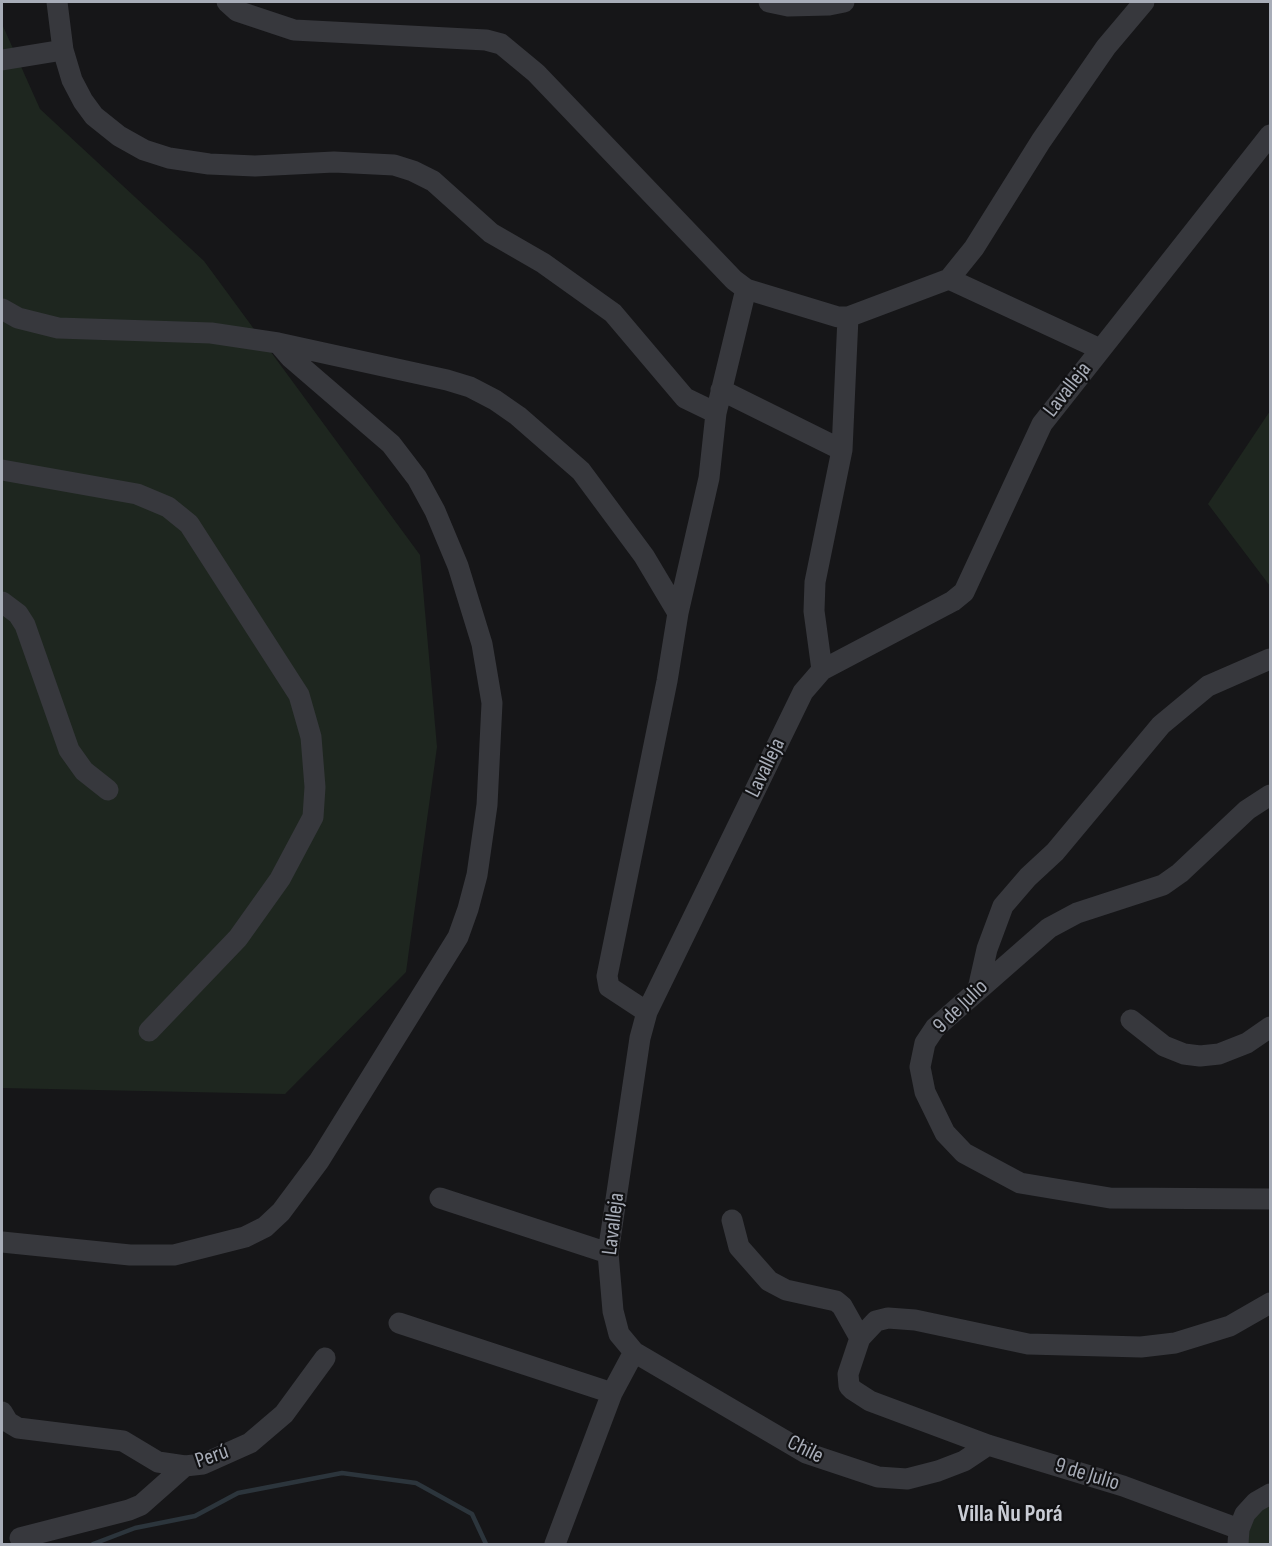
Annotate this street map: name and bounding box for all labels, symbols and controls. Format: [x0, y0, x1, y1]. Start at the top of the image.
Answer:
street label: Lavalleja [1038, 357, 1098, 423]
street label: Lavalleja [740, 734, 792, 802]
street label: 9 de Julio [928, 974, 994, 1040]
street label: Lavalleja [597, 1191, 631, 1257]
street label: Chile [783, 1430, 827, 1470]
street label: Perú [192, 1439, 232, 1475]
street label: 9 de Julio [1051, 1453, 1123, 1497]
district label: Villa Ñu Porá [957, 1501, 1063, 1529]

